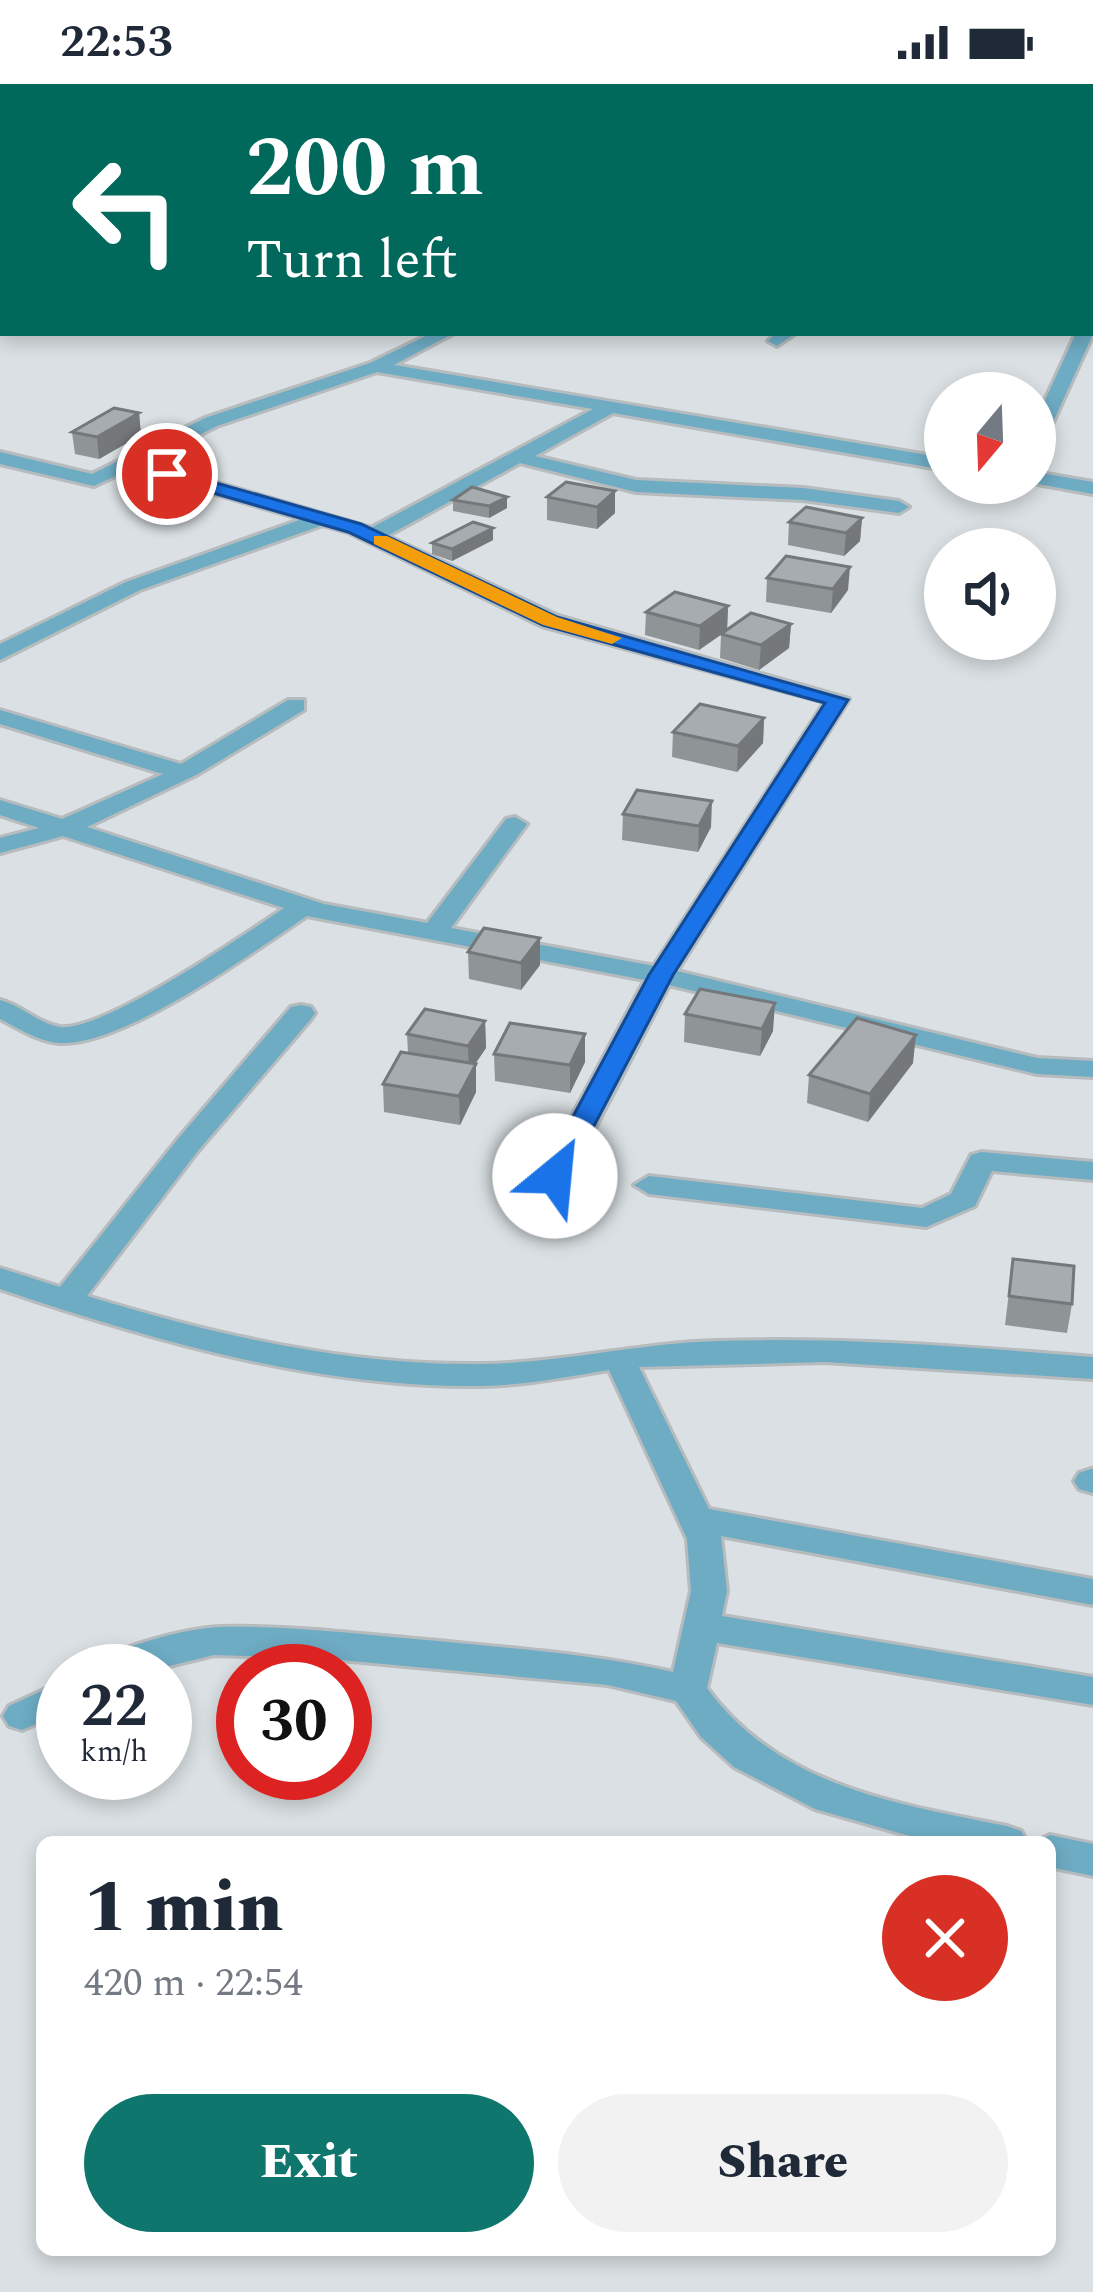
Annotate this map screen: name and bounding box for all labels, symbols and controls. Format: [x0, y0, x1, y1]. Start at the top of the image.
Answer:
text: 22:53 [60, 8, 173, 77]
text: 200 m [246, 105, 484, 233]
icon: left [48, 132, 204, 288]
text: Turn left [246, 220, 458, 302]
north arrow [924, 372, 1056, 504]
map controls [924, 372, 1056, 660]
pin [116, 423, 218, 525]
icon: arrive [134, 441, 200, 507]
button: sound [924, 528, 1056, 660]
position arrow [492, 1113, 618, 1239]
speed limit sign: 30 [216, 1644, 372, 1800]
text: 22 [80, 1661, 148, 1753]
text: km/h [80, 1729, 148, 1775]
text: 1 min [84, 1854, 283, 1963]
button: close [882, 1875, 1008, 2001]
text: 420 m · 22:54 [84, 1954, 303, 2013]
button: Exit [84, 2094, 534, 2232]
button: Share [558, 2094, 1008, 2232]

